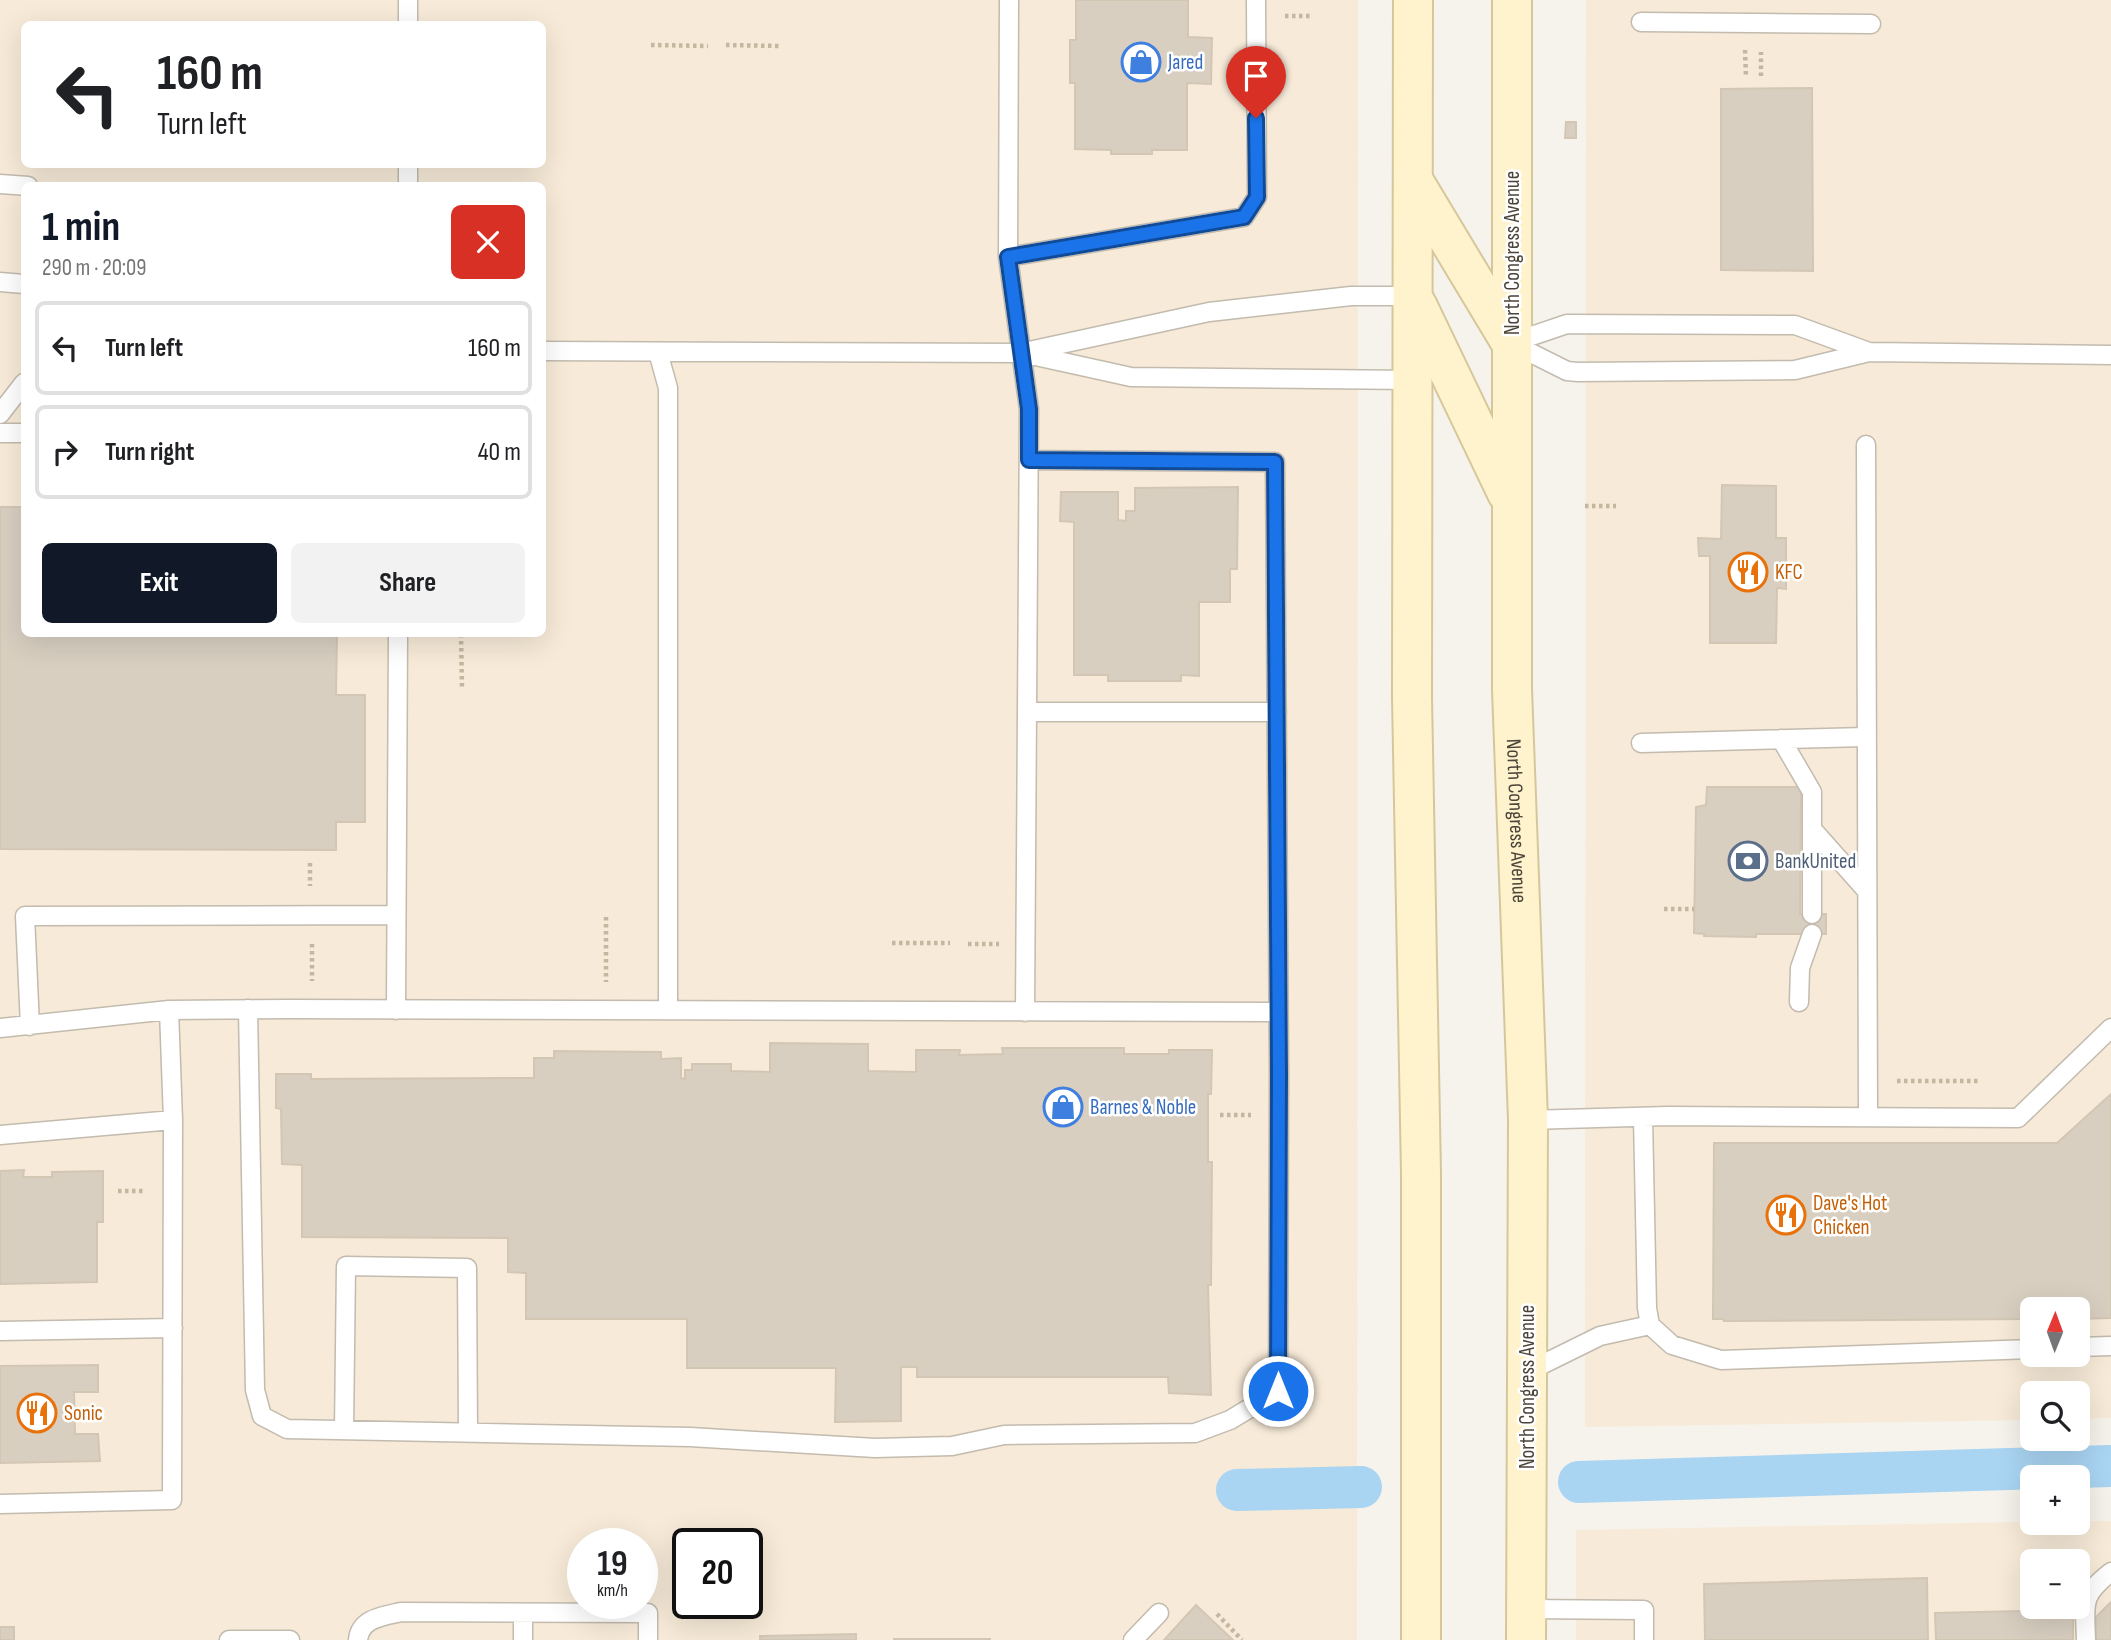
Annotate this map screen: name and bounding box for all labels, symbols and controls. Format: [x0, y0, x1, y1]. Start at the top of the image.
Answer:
shop icon: Jared [1120, 41, 1162, 83]
text: 160 m [157, 45, 263, 104]
pin [1226, 46, 1286, 118]
icon: left [42, 49, 133, 140]
place label: Jared [1167, 50, 1203, 75]
icon: arrive [1237, 57, 1275, 95]
text: Turn left [157, 105, 247, 144]
street label: North Congress Avenue [1500, 171, 1525, 335]
text: 1 min [42, 202, 120, 253]
button: close [451, 205, 525, 279]
text: 290 m · 20:09 [42, 254, 146, 282]
icon: left [46, 329, 84, 367]
text: Turn left [105, 333, 183, 364]
text: 160 m [468, 333, 521, 364]
icon: right [46, 433, 84, 471]
text: Turn right [105, 437, 194, 468]
text: 40 m [478, 437, 521, 468]
button: Exit [42, 543, 277, 623]
button: Share [291, 543, 525, 623]
restaurant icon: KFC [1727, 551, 1769, 593]
place label: KFC [1775, 560, 1803, 585]
street label: North Congress Avenue [1501, 738, 1532, 904]
bank icon: BankUnited [1727, 840, 1769, 882]
place label: BankUnited [1775, 849, 1856, 874]
shop icon: Barnes & Noble [1042, 1086, 1084, 1128]
place label: Barnes & Noble [1090, 1095, 1196, 1120]
place label: Dave's Hot Chicken [1813, 1191, 1888, 1240]
restaurant icon: Dave's Hot Chicken [1765, 1194, 1807, 1236]
north arrow [2020, 1297, 2090, 1367]
map controls [2020, 1297, 2090, 1619]
street label: North Congress Avenue [1515, 1305, 1540, 1469]
position arrow [1241, 1354, 1315, 1428]
button: search [2020, 1381, 2090, 1451]
restaurant icon: Sonic [16, 1392, 58, 1434]
place label: Sonic [64, 1401, 103, 1426]
button: + [2020, 1465, 2090, 1535]
speed limit sign: 20 [672, 1528, 763, 1619]
text: 19 [597, 1543, 628, 1586]
button: − [2020, 1549, 2090, 1619]
text: km/h [597, 1580, 628, 1601]

